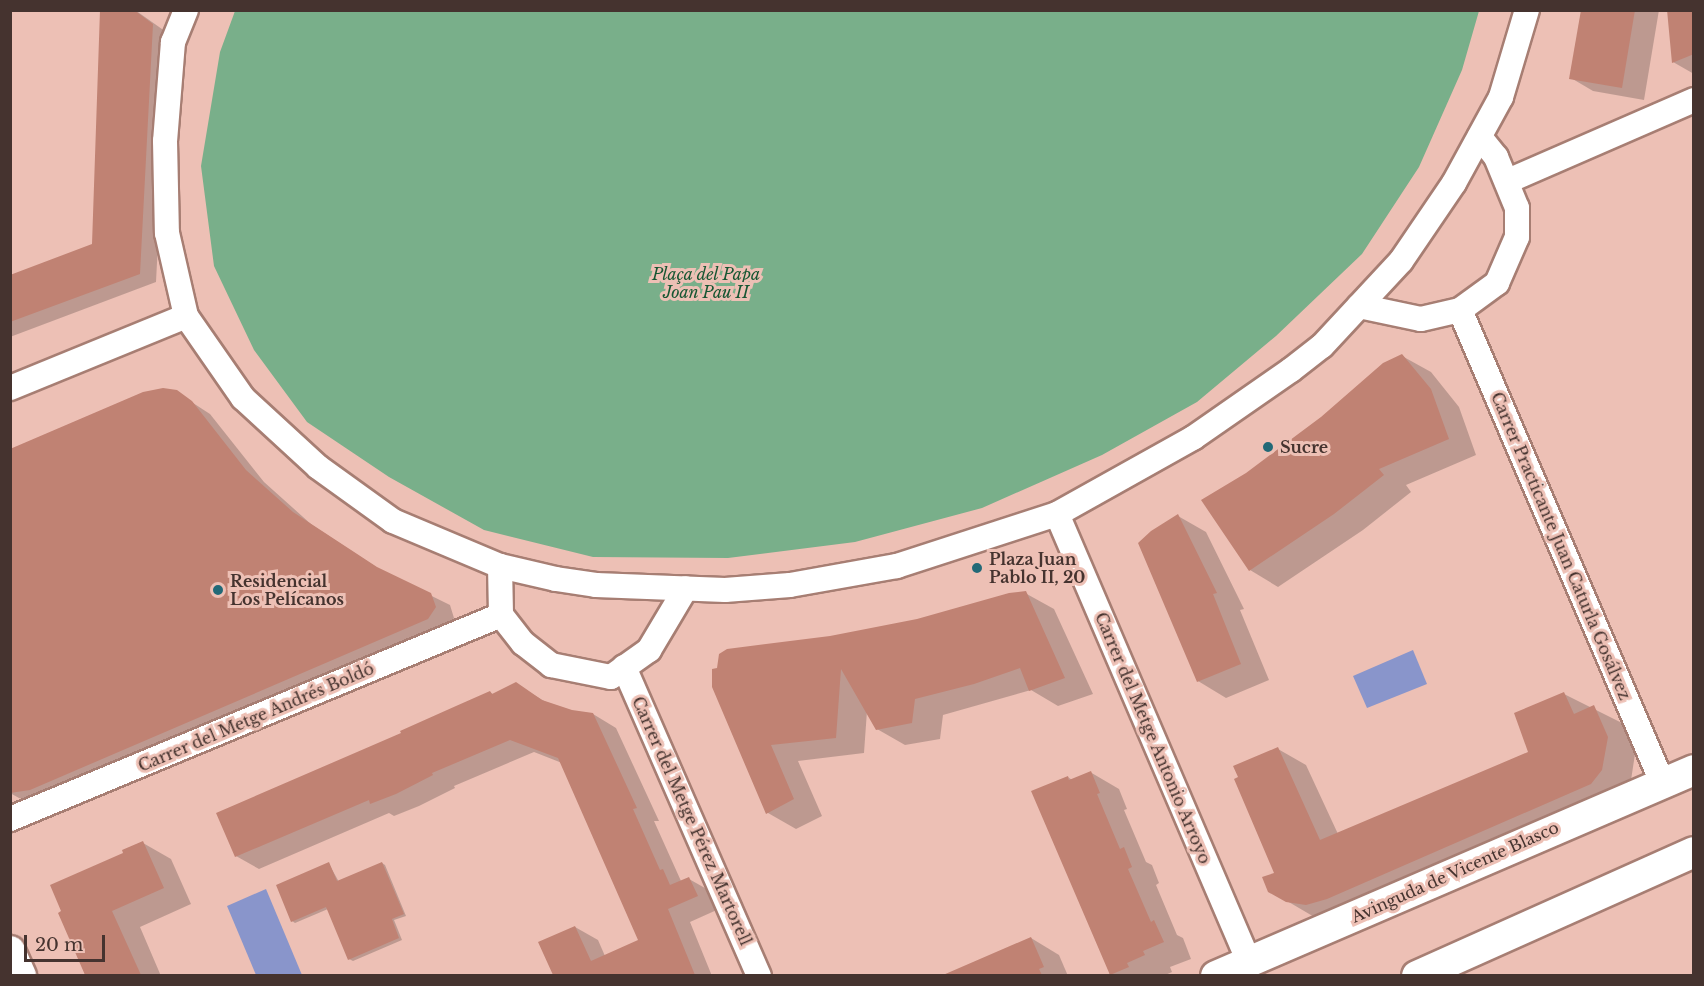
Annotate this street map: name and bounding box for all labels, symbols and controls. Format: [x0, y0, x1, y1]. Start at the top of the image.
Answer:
park label: Plaça del Papa Joan Pau II [651, 264, 761, 302]
street label: Carrer Practicante Juan Caturla Gosálvez [1487, 389, 1635, 703]
place label: Sucre [1280, 437, 1328, 457]
marker: Sucre [1261, 440, 1275, 454]
place label: Plaza Juan Pablo II, 20 [989, 549, 1085, 587]
marker: Plaza Juan Pablo II, 20 [970, 561, 984, 575]
place label: Residencial Los Pelícanos [230, 571, 344, 609]
marker: Residencial Los Pelícanos [211, 583, 225, 597]
street label: Carrer del Metge Antonio Arroyo [1091, 609, 1215, 867]
street label: Carrer del Metge Andrés Boldó [135, 658, 377, 776]
street label: Carrer del Metge Pérez Martorell [628, 693, 756, 949]
street label: Avinguda de Vicente Blasco [1348, 817, 1562, 927]
scale bar [27, 923, 108, 961]
text: 20 m [35, 934, 83, 956]

